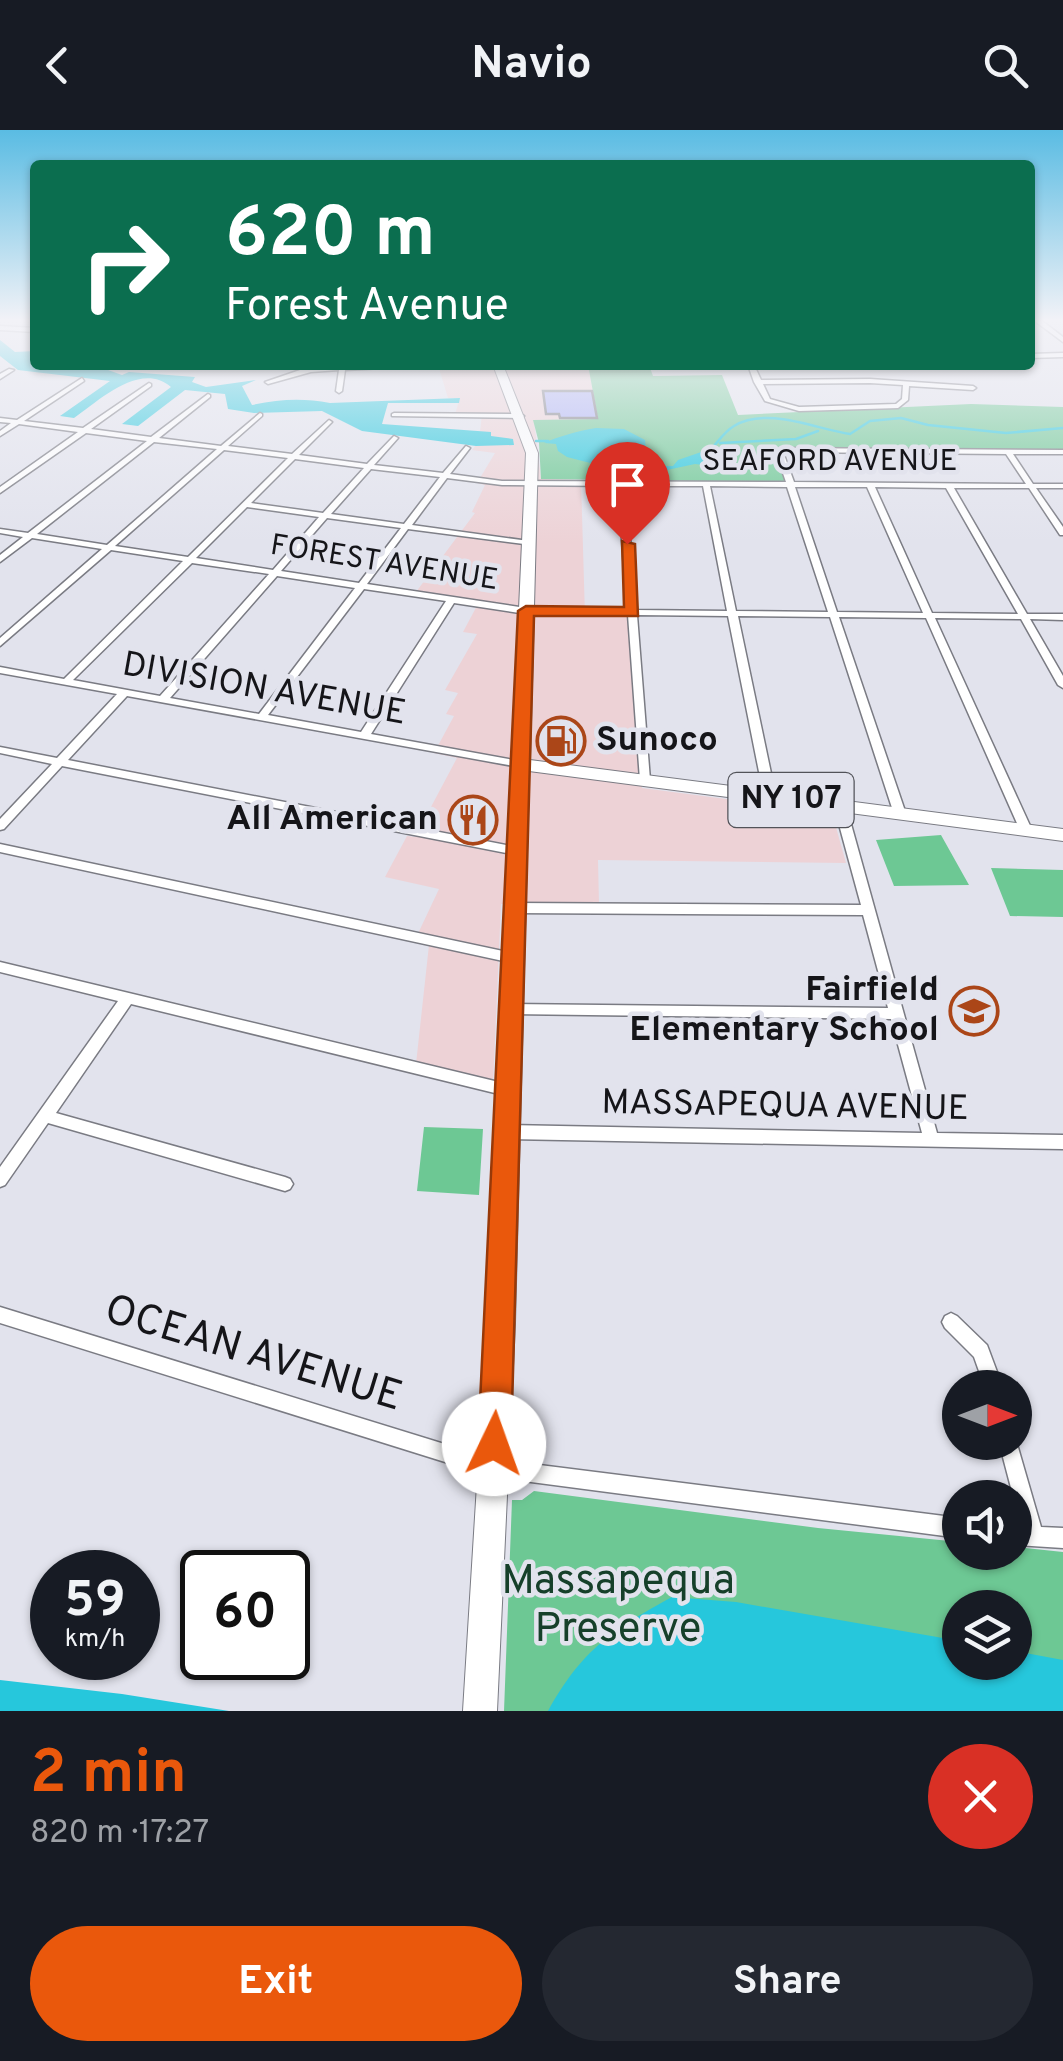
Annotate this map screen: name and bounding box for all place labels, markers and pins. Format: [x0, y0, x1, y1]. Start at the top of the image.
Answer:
pin [585, 442, 670, 545]
fuel station icon: Sunoco [535, 715, 587, 767]
place label: Sunoco [596, 719, 718, 763]
restaurant icon: All American [447, 794, 499, 846]
place label: All American [226, 798, 438, 842]
place label: Fairfield Elementary School [629, 969, 939, 1053]
school or university icon: Fairfield Elementary School [948, 985, 1000, 1037]

